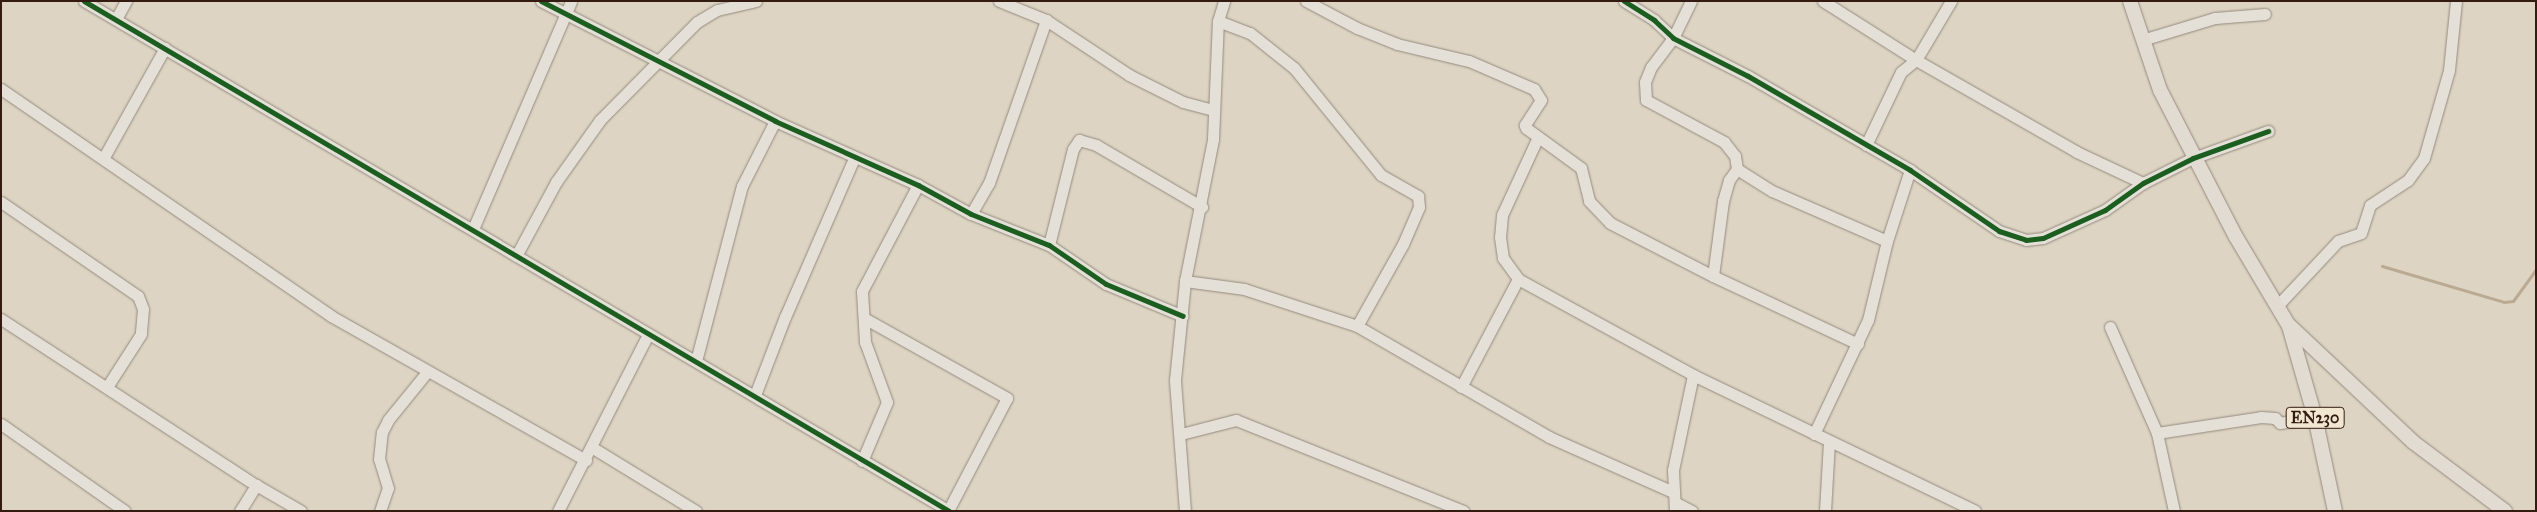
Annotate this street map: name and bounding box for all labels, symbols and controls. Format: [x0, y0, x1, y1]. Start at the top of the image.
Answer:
road number: EN230 [2285, 404, 2345, 432]

